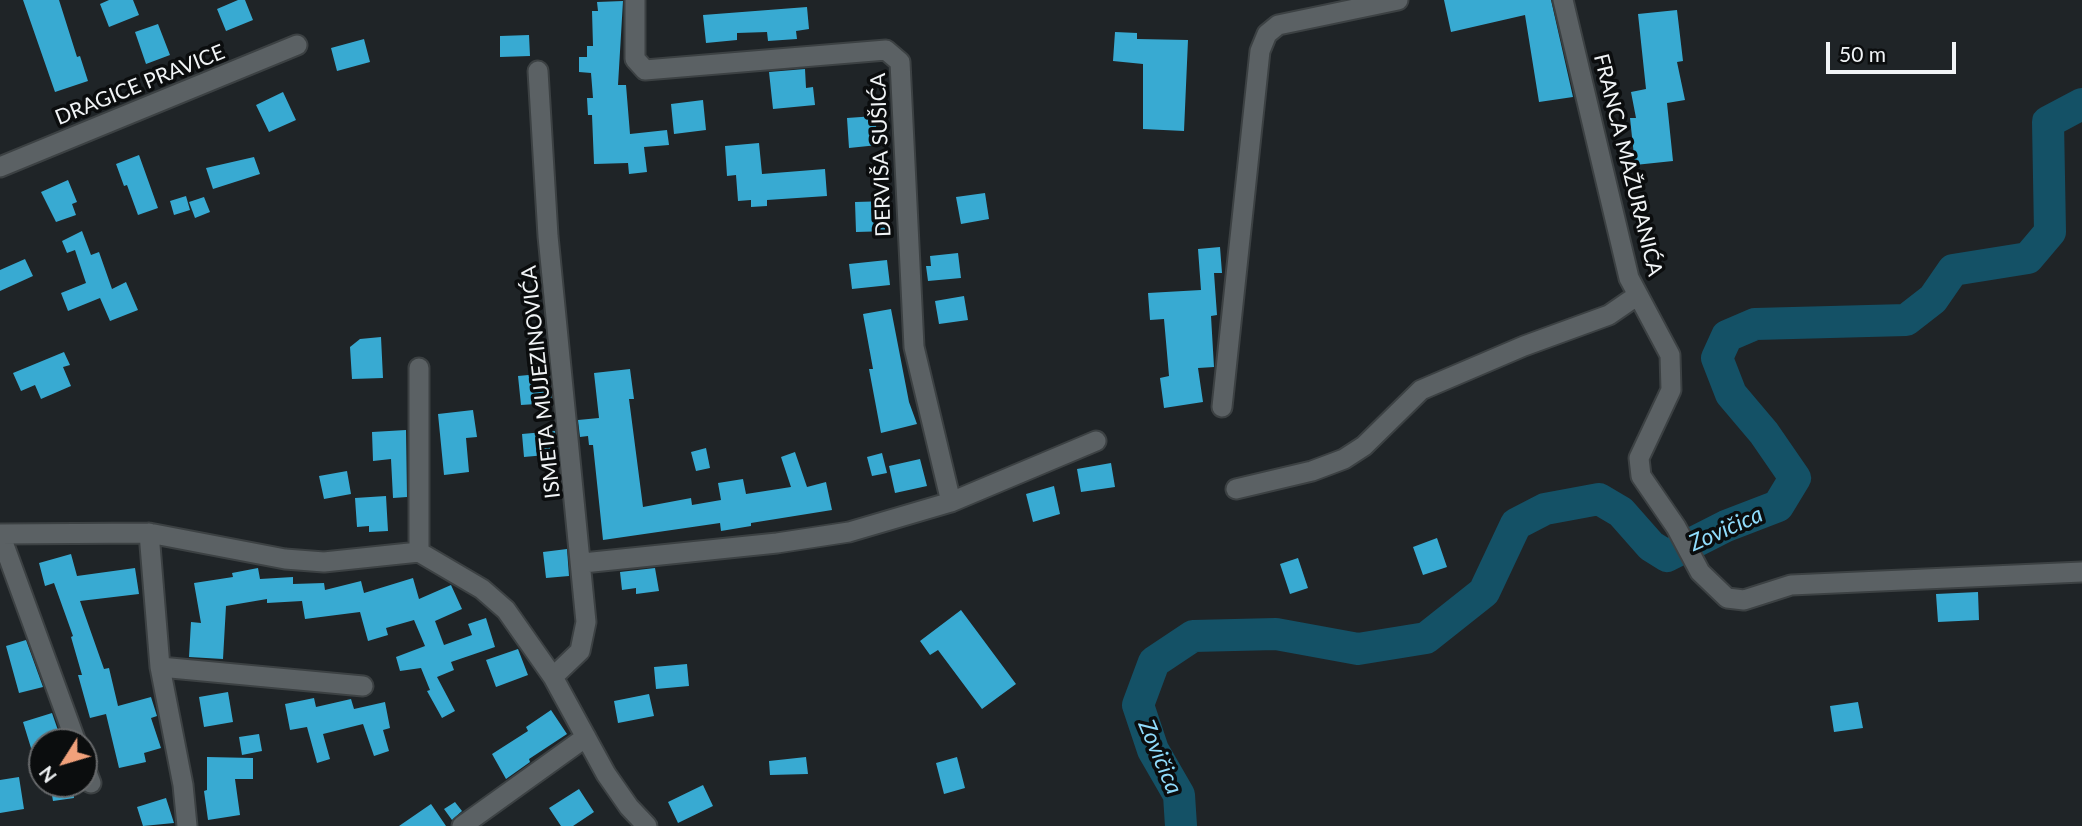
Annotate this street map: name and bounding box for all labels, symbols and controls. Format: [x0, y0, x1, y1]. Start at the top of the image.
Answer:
scale bar [1830, 28, 1960, 72]
street label: DRAGICE PRAVICE [51, 39, 229, 131]
text: 50 m [1839, 41, 1886, 66]
street label: FRANCA MAŽURANIĆA [1588, 51, 1668, 279]
street label: DERVIŠA SUŠIĆA [866, 73, 896, 237]
street label: ISMETA MUJEZINOVIĆA [516, 264, 566, 500]
water label: Zovičica [1685, 501, 1767, 557]
water label: Zovičica [1132, 716, 1188, 798]
north arrow [28, 728, 98, 798]
text: N [34, 762, 61, 788]

